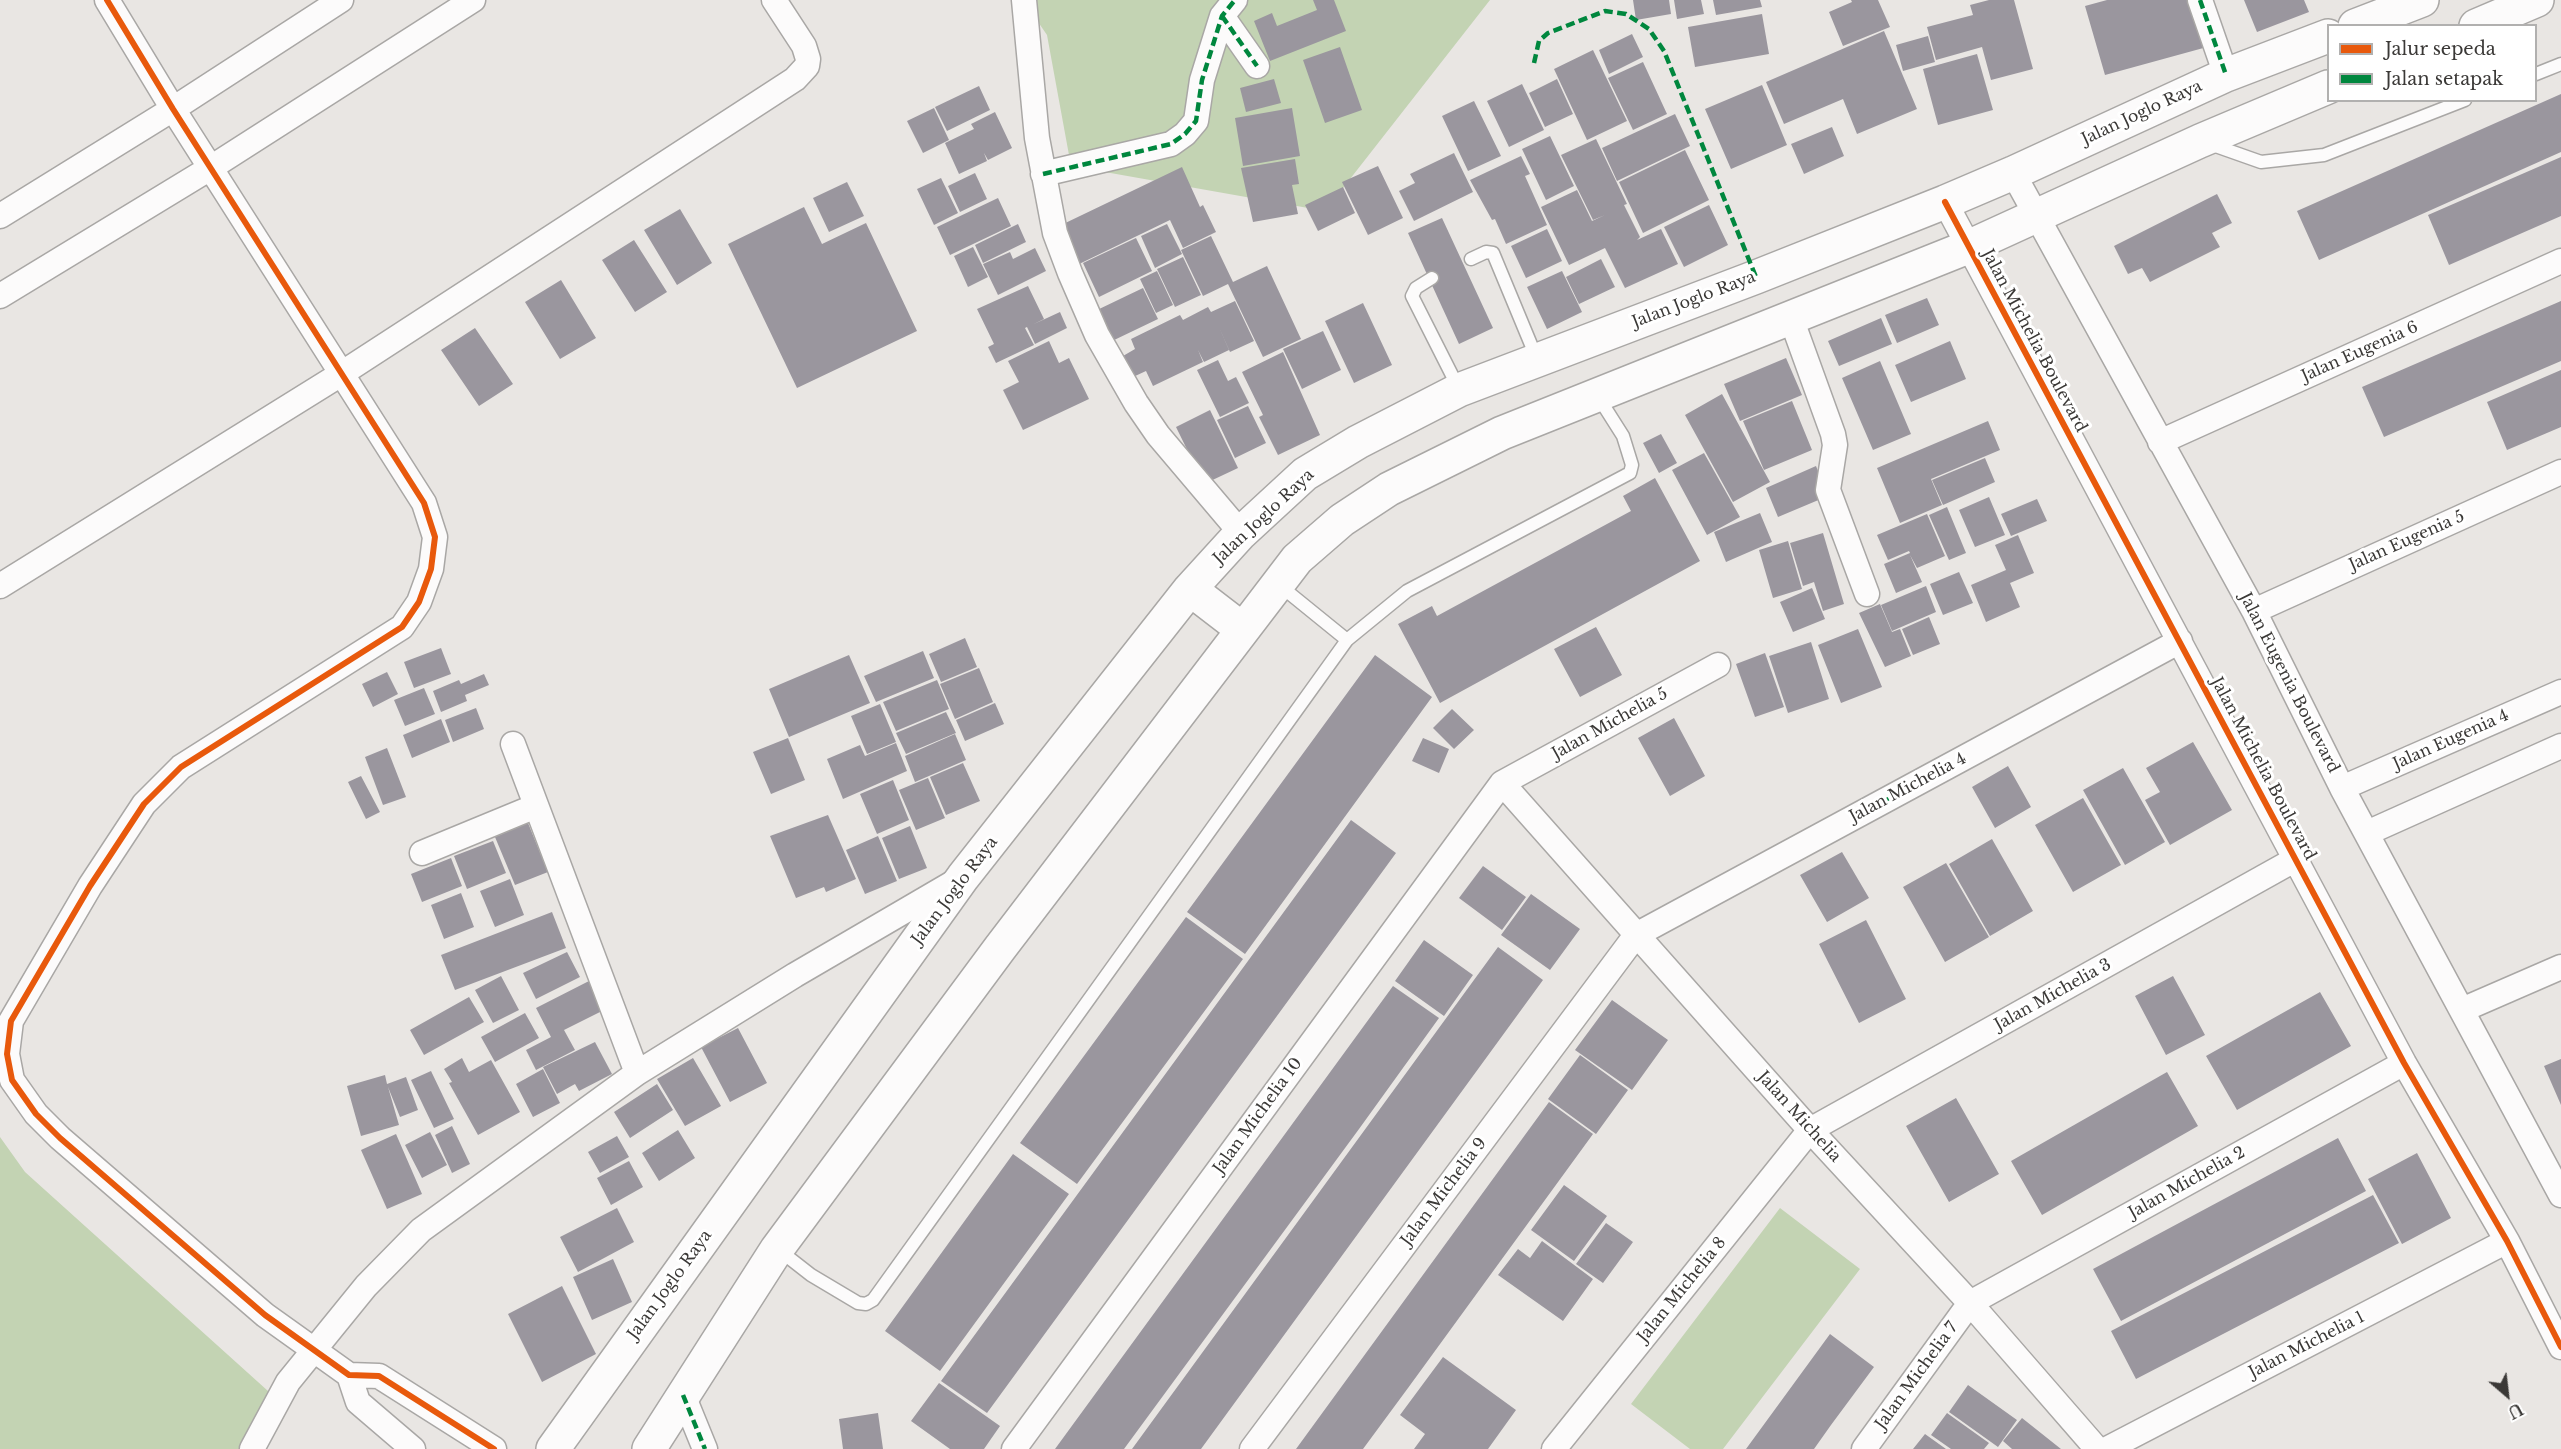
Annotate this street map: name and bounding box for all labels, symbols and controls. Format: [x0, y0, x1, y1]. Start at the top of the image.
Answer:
legend [2327, 24, 2537, 102]
text: Jalur sepeda [2385, 38, 2496, 60]
text: Jalan setapak [2385, 68, 2503, 90]
street label: Jalan Joglo Raya [2079, 77, 2205, 149]
street label: Jalan Michelia Boulevard [1978, 246, 2090, 436]
street label: Jalan Joglo Raya [1630, 268, 1758, 332]
street label: Jalan Eugenia 6 [2299, 318, 2421, 386]
street label: Jalan Joglo Raya [1210, 465, 1318, 569]
street label: Jalan Eugenia 5 [2346, 507, 2468, 575]
street label: Jalan Eugenia Boulevard [2235, 590, 2343, 776]
street label: Jalan Michelia Boulevard [2207, 674, 2319, 864]
street label: Jalan Michelia 5 [1549, 684, 1671, 764]
street label: Jalan Eugenia 4 [2390, 706, 2512, 774]
street label: Jalan Michelia 4 [1846, 749, 1970, 827]
street label: Jalan Joglo Raya [908, 833, 1002, 949]
street label: Jalan Michelia 3 [1992, 955, 2114, 1035]
street label: Jalan Michelia 10 [1209, 1054, 1307, 1178]
street label: Jalan Michelia [1753, 1068, 1845, 1166]
street label: Jalan Michelia 9 [1397, 1134, 1491, 1250]
street label: Jalan Michelia 2 [2126, 1143, 2248, 1223]
street label: Jalan Joglo Raya [624, 1227, 716, 1343]
street label: Jalan Michelia 8 [1634, 1234, 1730, 1346]
street label: Jalan Michelia 1 [2246, 1308, 2368, 1382]
street label: Jalan Michelia 7 [1872, 1319, 1962, 1433]
north arrow [2477, 1365, 2537, 1425]
text: U [2505, 1399, 2526, 1423]

